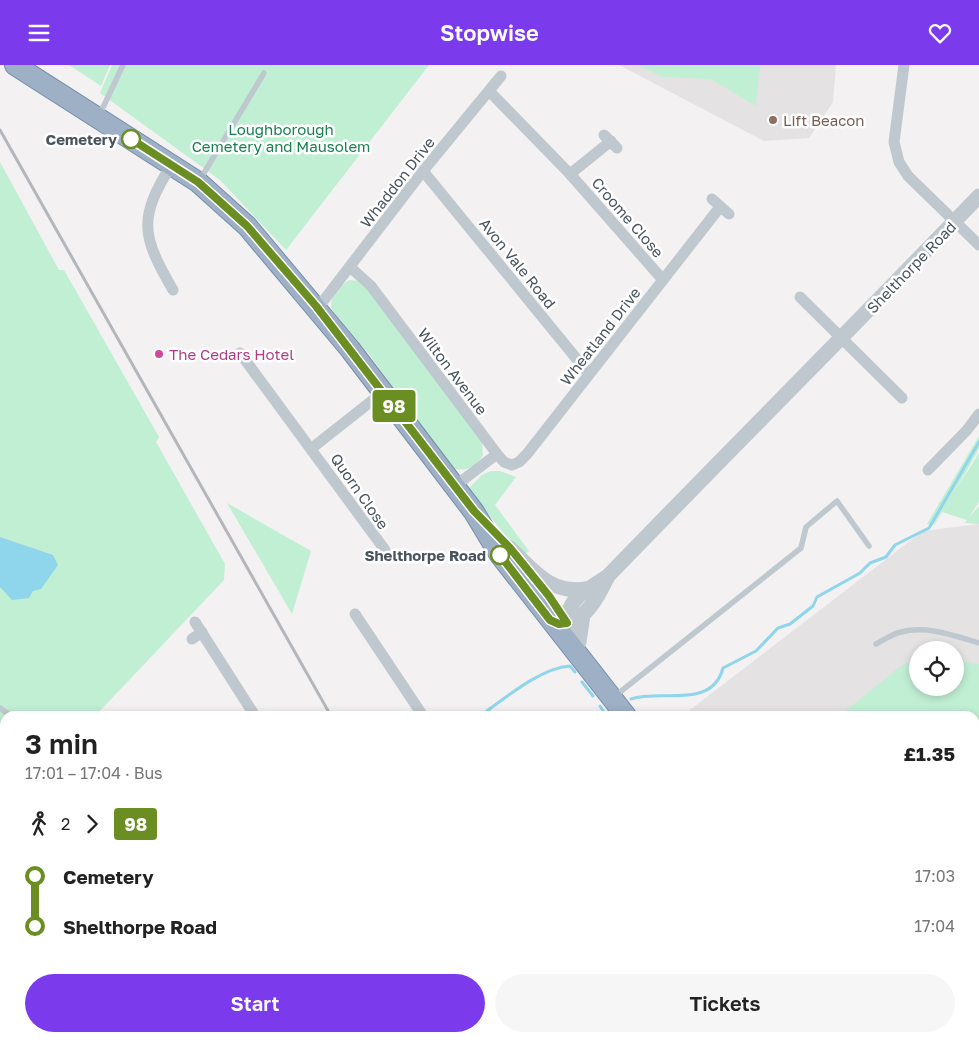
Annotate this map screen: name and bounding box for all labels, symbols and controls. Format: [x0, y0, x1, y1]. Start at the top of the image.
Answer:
icon: menu [25, 19, 53, 47]
text: Stopwise [440, 19, 539, 46]
icon: heart [926, 19, 954, 47]
place label: Lift Beacon [783, 111, 865, 129]
marker: Lift Beacon [767, 114, 779, 126]
park label: Loughborough Cemetery and Mausolem [192, 120, 370, 155]
marker: Cemetery [121, 129, 141, 149]
place label: Cemetery [46, 130, 117, 148]
street label: Whaddon Drive [356, 133, 438, 231]
street label: Croome Close [588, 173, 668, 261]
street label: Avon Vale Road [476, 214, 560, 312]
street label: Shelthorpe Road [863, 217, 959, 317]
street label: Wheatland Drive [556, 283, 644, 389]
street label: Wilton Avenue [415, 324, 492, 418]
place label: The Cedars Hotel [169, 345, 294, 363]
marker: The Cedars Hotel [153, 348, 165, 360]
line badge: 98 [372, 390, 416, 422]
text: 98 [383, 395, 405, 417]
street label: Quorn Close [327, 450, 393, 533]
marker: Shelthorpe Road [490, 545, 510, 565]
place label: Shelthorpe Road [364, 546, 486, 564]
map controls [909, 641, 964, 696]
button: locate [909, 641, 964, 696]
text: 3 min [25, 727, 98, 760]
text: £1.35 [903, 742, 955, 765]
text: 17:01 – 17:04 · Bus [25, 763, 163, 783]
icon: walk [25, 810, 53, 838]
icon: forward [78, 810, 106, 838]
text: 98 [124, 813, 147, 835]
text: 2 [61, 814, 70, 834]
text: Cemetery [63, 865, 154, 888]
text: 17:03 [915, 866, 955, 886]
text: Shelthorpe Road [63, 915, 217, 938]
text: 17:04 [914, 916, 955, 936]
button: Start [25, 974, 485, 1032]
button: Tickets [495, 974, 955, 1032]

